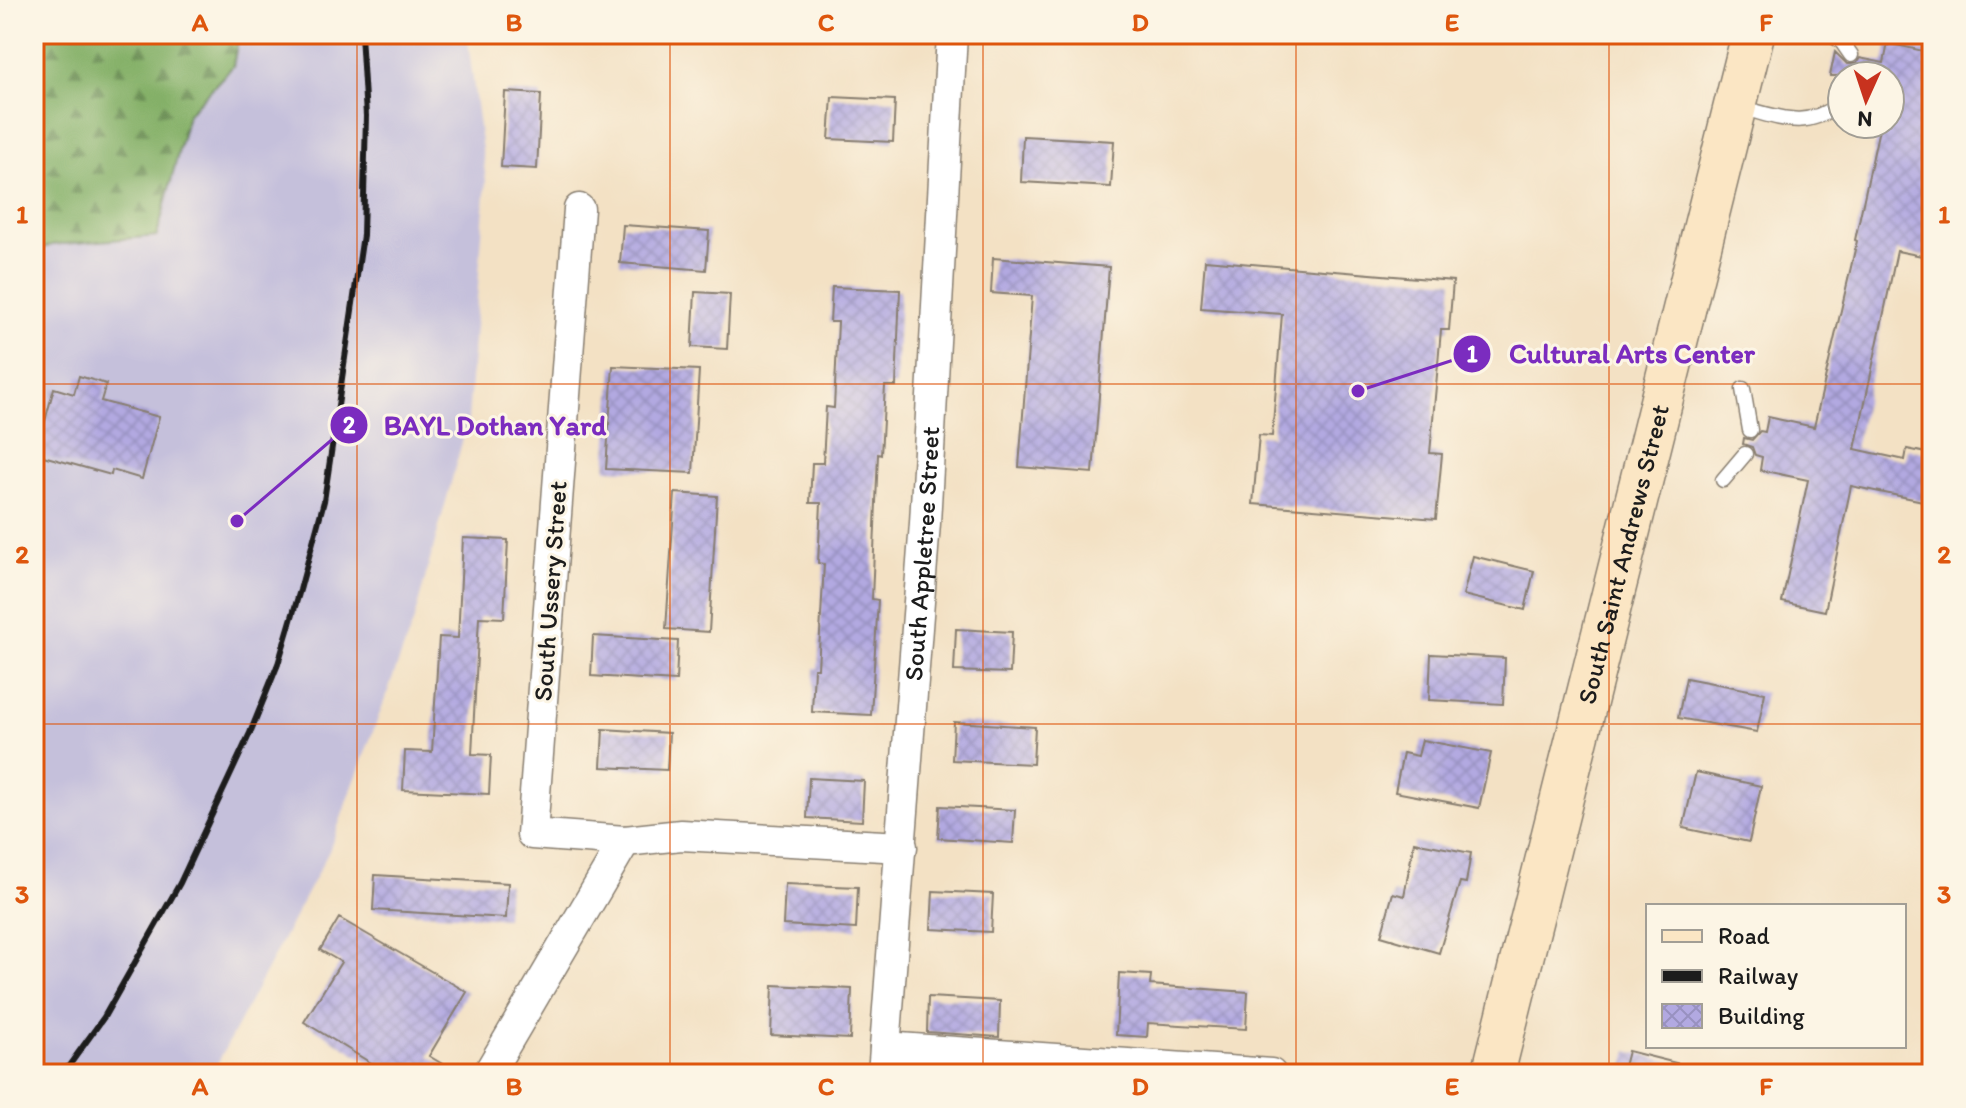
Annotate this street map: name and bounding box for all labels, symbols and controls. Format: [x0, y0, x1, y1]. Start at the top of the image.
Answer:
text: A [191, 6, 209, 38]
text: B [506, 6, 523, 38]
text: C [818, 6, 835, 38]
text: D [1131, 6, 1149, 38]
text: E [1445, 6, 1459, 38]
text: F [1759, 6, 1773, 38]
north arrow [1826, 60, 1906, 140]
text: N [1857, 106, 1873, 133]
text: 1 [16, 198, 28, 230]
text: 1 [1938, 198, 1950, 230]
callout: Cultural Arts Center [1452, 328, 1771, 380]
text: Cultural Arts Center [1509, 336, 1756, 370]
text: 1 [1466, 339, 1478, 368]
callout: BAYL Dothan Yard [329, 399, 622, 451]
street label: South Saint Andrews Street [1570, 401, 1676, 707]
text: BAYL Dothan Yard [384, 408, 607, 442]
text: 2 [343, 410, 356, 439]
street label: South Appletree Street [897, 425, 946, 682]
street label: South Ussery Street [526, 480, 574, 702]
text: 2 [15, 538, 29, 570]
text: 2 [1937, 538, 1951, 570]
text: 3 [15, 878, 29, 910]
text: 3 [1937, 878, 1951, 910]
legend [1646, 904, 1906, 1048]
text: Road [1718, 921, 1770, 950]
text: Railway [1718, 961, 1799, 990]
text: Building [1718, 1001, 1805, 1030]
text: A [191, 1070, 209, 1102]
text: B [506, 1070, 523, 1102]
text: C [818, 1070, 835, 1102]
text: D [1131, 1070, 1149, 1102]
text: E [1445, 1070, 1459, 1102]
text: F [1759, 1070, 1773, 1102]

